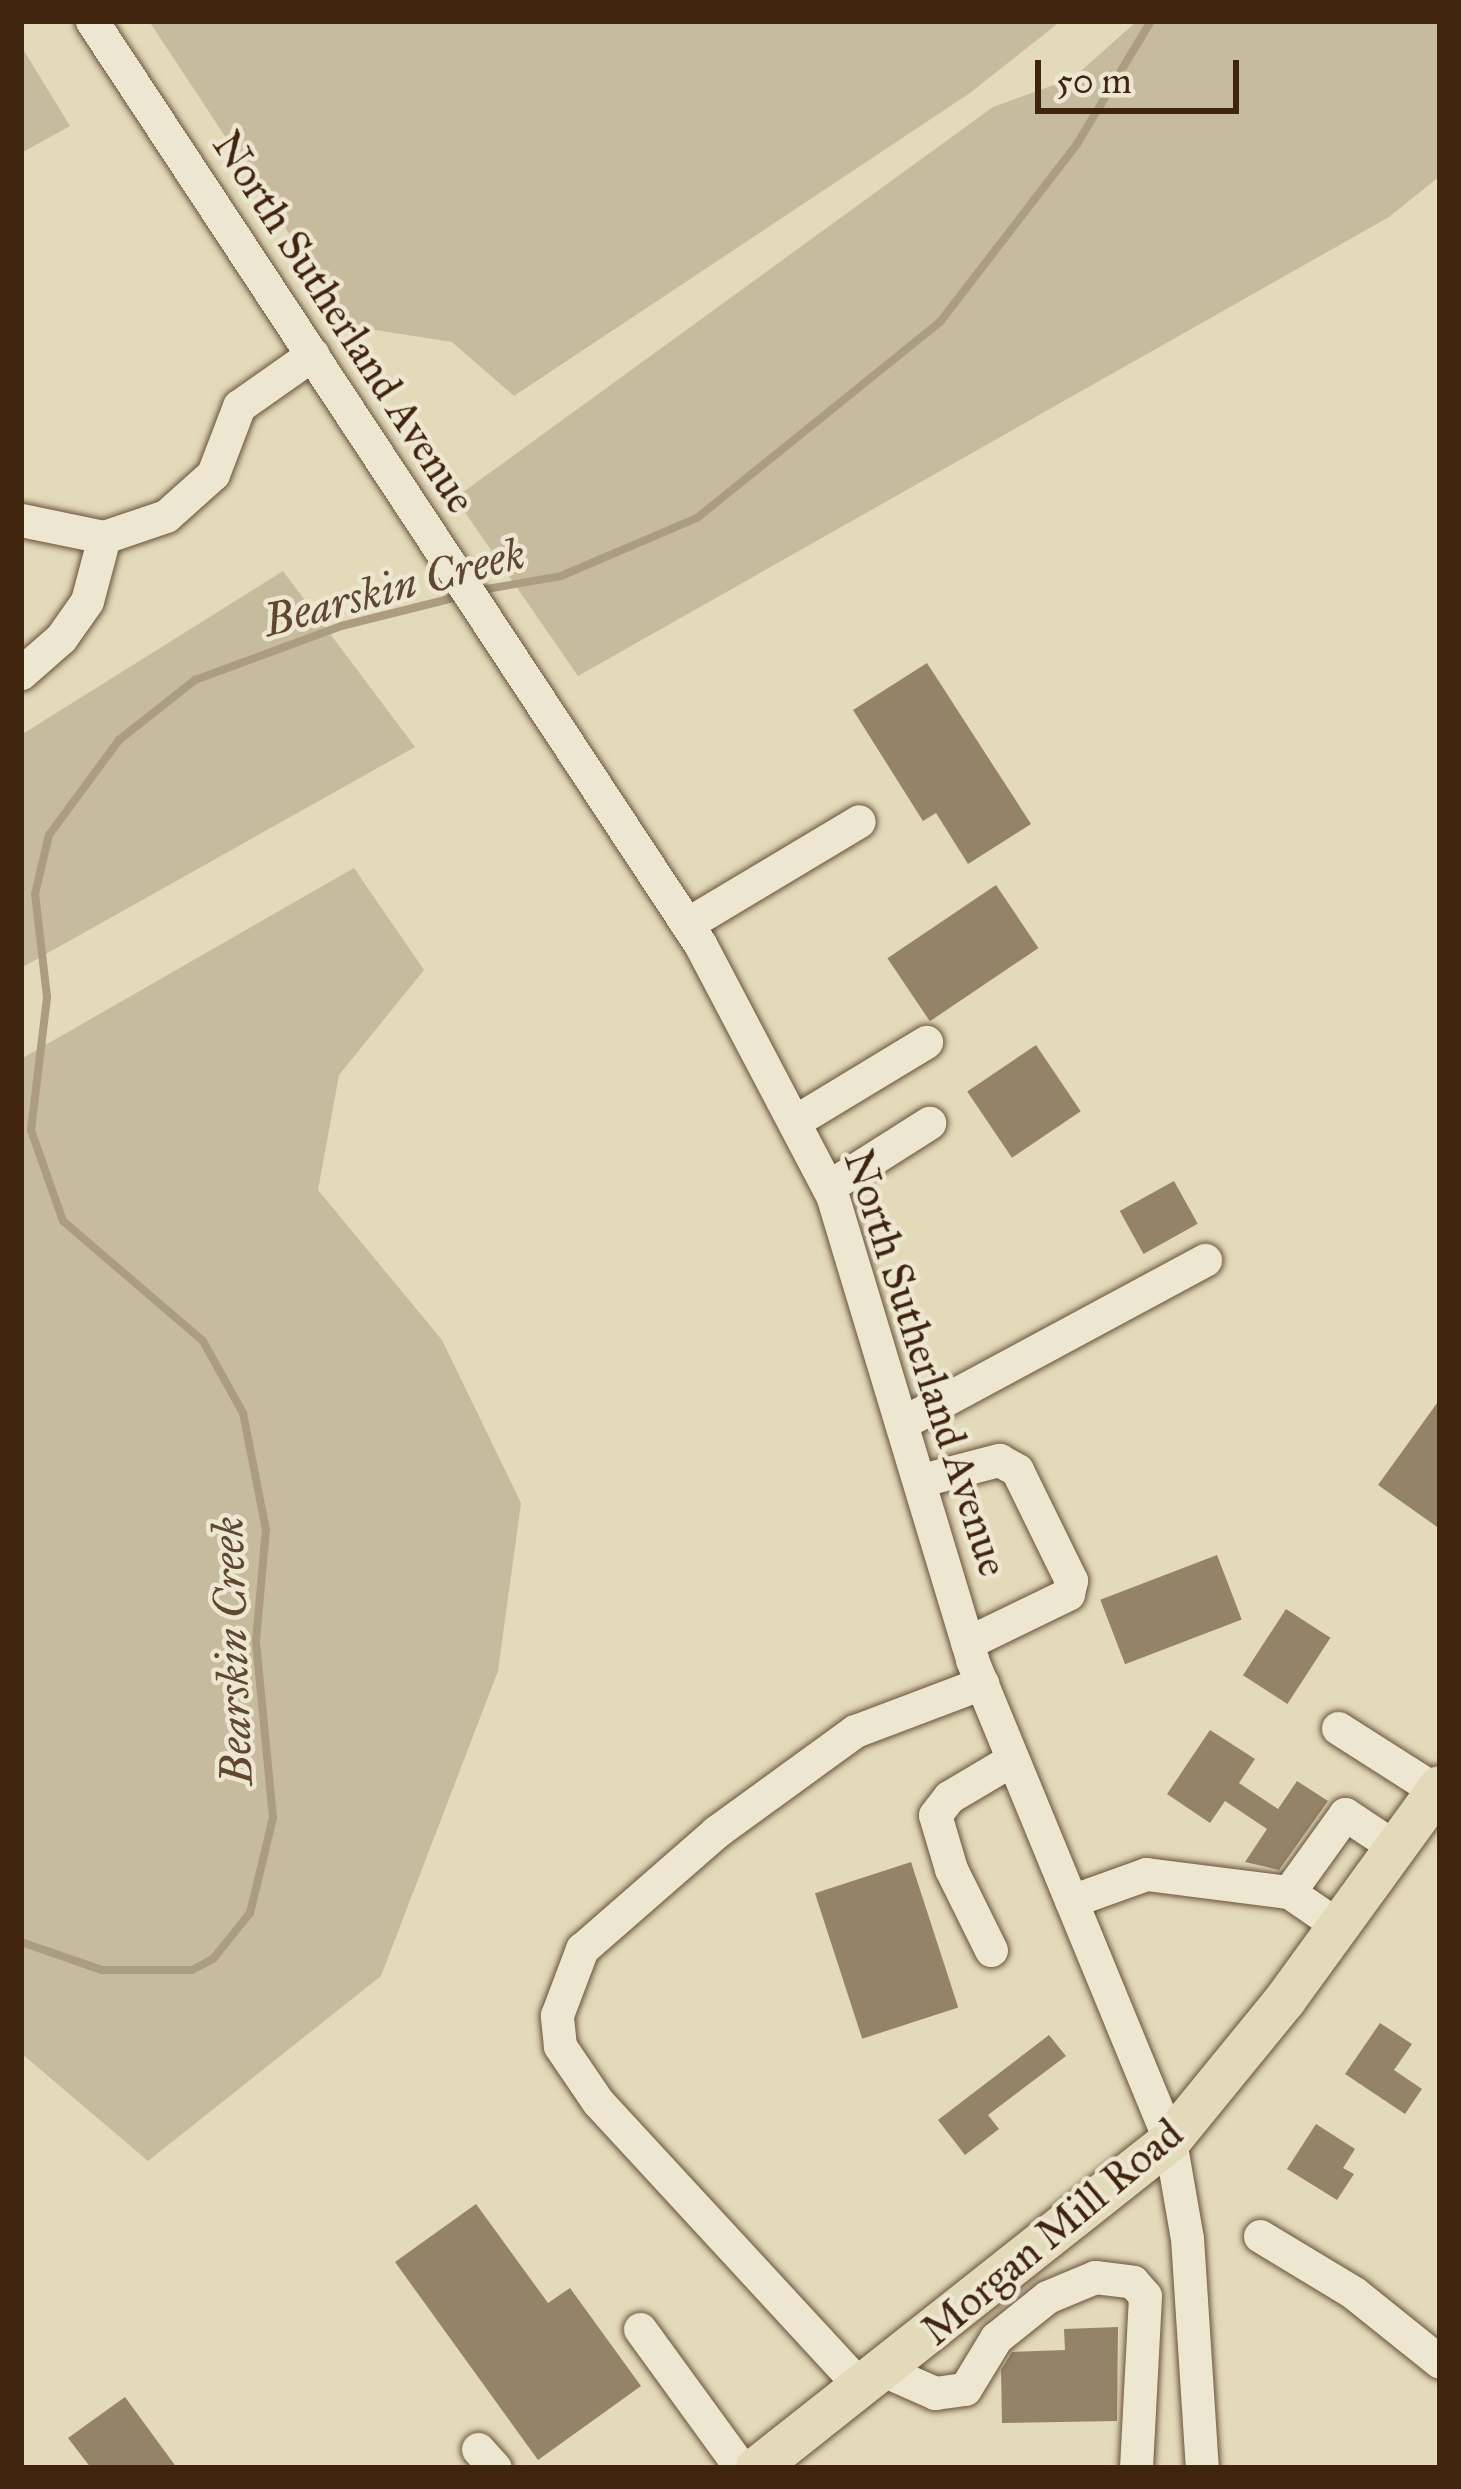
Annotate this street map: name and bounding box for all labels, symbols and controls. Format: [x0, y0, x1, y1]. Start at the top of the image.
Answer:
scale bar [1041, 36, 1245, 110]
text: 50 m [1056, 59, 1132, 103]
street label: North Sutherland Avenue [202, 122, 486, 522]
water label: Bearskin Creek [257, 526, 531, 648]
street label: North Sutherland Avenue [833, 1144, 1019, 1582]
water label: Bearskin Creek [200, 1516, 264, 1786]
street label: Morgan Mill Road [911, 2108, 1193, 2356]

